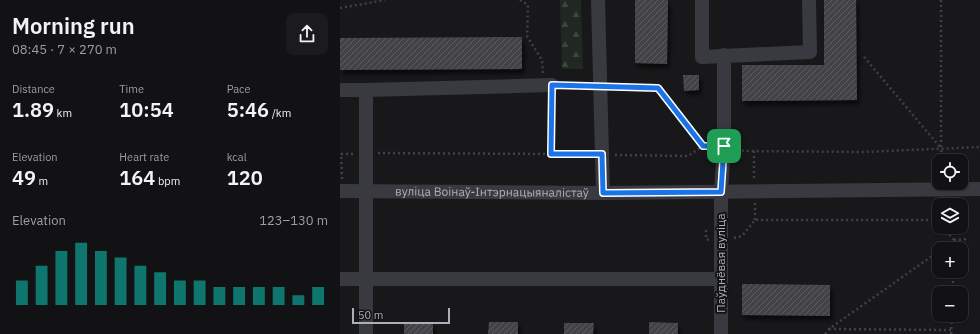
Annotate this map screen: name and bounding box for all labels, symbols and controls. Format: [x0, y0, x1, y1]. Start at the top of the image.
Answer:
text: Morning run [12, 11, 135, 40]
button: share [286, 13, 328, 55]
text: 08:45 · 7 × 270 m [12, 41, 117, 58]
text: Distance [12, 82, 55, 96]
text: Time [119, 82, 144, 96]
text: Pace [227, 82, 251, 96]
text: 1.89 [12, 96, 54, 123]
text: 10:54 [119, 96, 174, 123]
text: 5:46 [227, 96, 269, 123]
text: km [54, 106, 72, 120]
text: /km [269, 106, 291, 120]
pin [707, 129, 741, 163]
icon: arrive [713, 135, 735, 157]
text: Elevation [12, 150, 58, 164]
text: Heart rate [119, 150, 169, 164]
text: kcal [227, 150, 247, 164]
map controls [932, 154, 968, 322]
button: locate [932, 154, 968, 190]
text: 49 [12, 164, 36, 191]
text: 164 [119, 164, 155, 191]
text: 120 [227, 164, 263, 191]
text: m [36, 174, 48, 188]
text: bpm [155, 174, 180, 188]
street label: вуліца Воінаў-Інтэрнацыяналістаў [395, 183, 589, 200]
button: layers [932, 198, 968, 234]
text: Elevation [12, 212, 66, 229]
text: 123–130 m [259, 212, 328, 229]
street label: Паўднёвая вуліца [713, 213, 728, 313]
button: + [932, 242, 968, 278]
button: − [932, 286, 968, 322]
scale bar [352, 306, 450, 325]
text: 50 m [358, 308, 383, 322]

